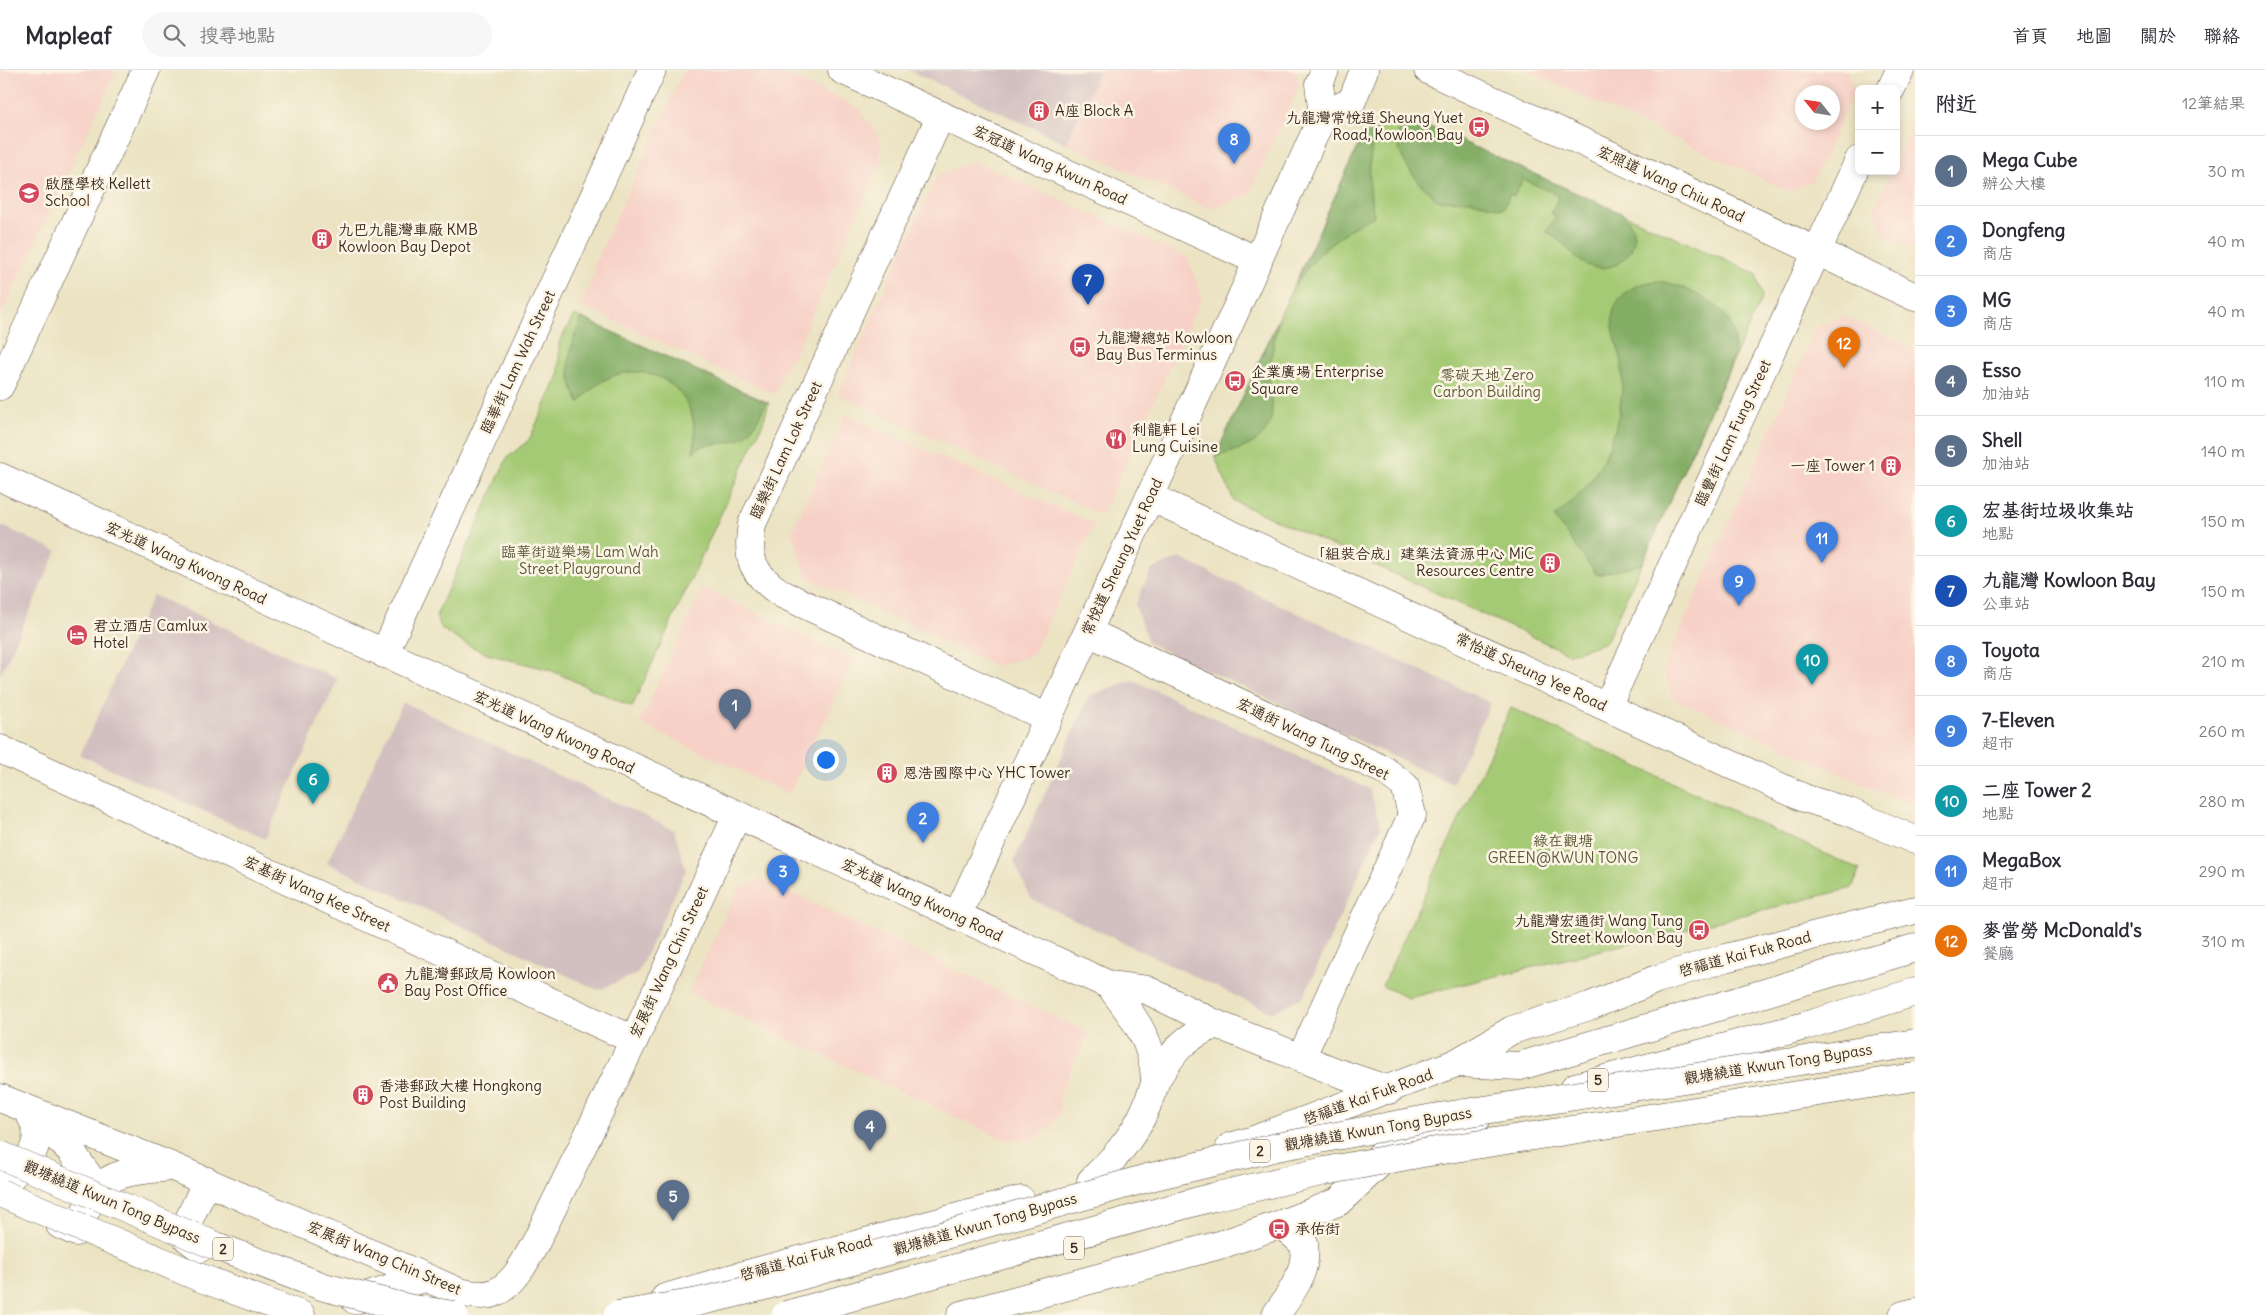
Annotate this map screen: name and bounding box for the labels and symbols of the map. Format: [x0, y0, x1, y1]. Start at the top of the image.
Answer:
north arrow [1795, 85, 1840, 130]
building icon: A座 Block A [1027, 99, 1051, 123]
place label: A座 Block A [1055, 101, 1134, 120]
place label: 九龍灣常悅道 Sheung Yuet Road, Kowloon Bay [1286, 108, 1463, 144]
bus stop icon: 九龍灣常悅道 Sheung Yuet Road, Kowloon Bay [1467, 115, 1491, 139]
street label: 宏冠道 Wang Kwun Road [970, 121, 1130, 209]
pin: 8 [1218, 123, 1250, 164]
street label: 宏照道 Wang Chiu Road [1595, 141, 1748, 226]
place label: 啟歷學校 Kellett School [45, 174, 150, 210]
school or university icon: 啟歷學校 Kellett School [17, 181, 41, 205]
place label: 九巴九龍灣車廠 KMB Kowloon Bay Depot [338, 220, 478, 256]
building icon: 九巴九龍灣車廠 KMB Kowloon Bay Depot [310, 227, 334, 251]
pin: 7 [1072, 264, 1104, 305]
street label: 臨華街 Lam Wah Street [476, 287, 559, 436]
pin: 12 [1828, 327, 1860, 368]
place label: 九龍灣總站 Kowloon Bay Bus Terminus [1096, 328, 1233, 364]
bus stop icon: 九龍灣總站 Kowloon Bay Bus Terminus [1068, 335, 1092, 359]
street label: 臨豐街 Lam Fung Street [1690, 357, 1775, 509]
place label: 企業廣場 Enterprise Square [1251, 362, 1384, 398]
park label: 零碳天地 Zero Carbon Building [1433, 365, 1541, 401]
bus stop icon: 企業廣場 Enterprise Square [1223, 369, 1247, 393]
street label: 臨樂街 Lam Lok Street [745, 378, 826, 522]
place label: 利龍軒 Lei Lung Cuisine [1132, 420, 1218, 456]
restaurant icon: 利龍軒 Lei Lung Cuisine [1104, 427, 1128, 451]
building icon: 一座 Tower 1 [1879, 454, 1903, 478]
place label: 一座 Tower 1 [1791, 456, 1875, 475]
street label: 常悅道 Sheung Yuet Road [1077, 475, 1166, 638]
street label: 宏光道 Wang Kwong Road [103, 517, 270, 608]
pin: 11 [1806, 522, 1838, 563]
park label: 臨華街遊樂場 Lam Wah Street Playground [501, 542, 659, 578]
place label: 「組裝合成」建築法資源中心 MiC Resources Centre [1310, 544, 1534, 580]
building icon: 「組裝合成」建築法資源中心 MiC Resources Centre [1538, 551, 1562, 575]
pin: 9 [1723, 565, 1755, 606]
place label: 君立酒店 Camlux Hotel [93, 616, 208, 652]
hotel icon: 君立酒店 Camlux Hotel [65, 623, 89, 647]
street label: 常怡道 Sheung Yee Road [1452, 628, 1610, 715]
pin: 10 [1796, 644, 1828, 685]
street label: 宏光道 Wang Kwong Road [471, 686, 638, 777]
pin: 1 [719, 689, 751, 730]
street label: 宏通街 Wang Tung Street [1234, 693, 1392, 784]
your location [813, 747, 839, 773]
building icon: 恩浩國際中心 YHC Tower [875, 761, 899, 785]
pin: 6 [297, 763, 329, 804]
place label: 恩浩國際中心 YHC Tower [903, 763, 1070, 782]
pin: 2 [907, 802, 939, 843]
park label: 綠在觀塘 GREEN@KWUN TONG [1488, 831, 1638, 867]
street label: 宏基街 Wang Kee Street [241, 851, 394, 936]
street label: 宏光道 Wang Kwong Road [839, 854, 1006, 945]
pin: 3 [767, 855, 799, 896]
street label: 宏展街 Wang Chin Street [625, 883, 712, 1041]
place label: 九龍灣宏通街 Wang Tung Street Kowloon Bay [1514, 911, 1683, 947]
bus stop icon: 九龍灣宏通街 Wang Tung Street Kowloon Bay [1687, 918, 1711, 942]
street label: 啓福道 Kai Fuk Road [1677, 927, 1813, 980]
place label: 九龍灣郵政局 Kowloon Bay Post Office [404, 964, 556, 1000]
public building icon: 九龍灣郵政局 Kowloon Bay Post Office [376, 971, 400, 995]
street label: 觀塘繞道 Kwun Tong Bypass [1682, 1039, 1874, 1088]
street label: 啓福道 Kai Fuk Road [1301, 1064, 1435, 1129]
road number: 5 [1588, 1068, 1608, 1092]
place label: 香港郵政大樓 Hongkong Post Building [379, 1076, 542, 1112]
building icon: 香港郵政大樓 Hongkong Post Building [351, 1083, 375, 1107]
street label: 觀塘繞道 Kwun Tong Bypass [1283, 1103, 1473, 1154]
pin: 4 [854, 1110, 886, 1151]
road number: 2 [1250, 1140, 1270, 1162]
street label: 觀塘繞道 Kwun Tong Bypass [21, 1156, 204, 1248]
pin: 5 [657, 1180, 689, 1221]
street label: 觀塘繞道 Kwun Tong Bypass [891, 1188, 1079, 1259]
street label: 宏展街 Wang Chin Street [305, 1217, 464, 1299]
bus stop icon: 承佑街 [1267, 1217, 1291, 1241]
place label: 承佑街 [1295, 1219, 1340, 1238]
street label: 啓福道 Kai Fuk Road [738, 1231, 874, 1284]
road number: 5 [1064, 1236, 1084, 1260]
road number: 2 [213, 1238, 233, 1260]

